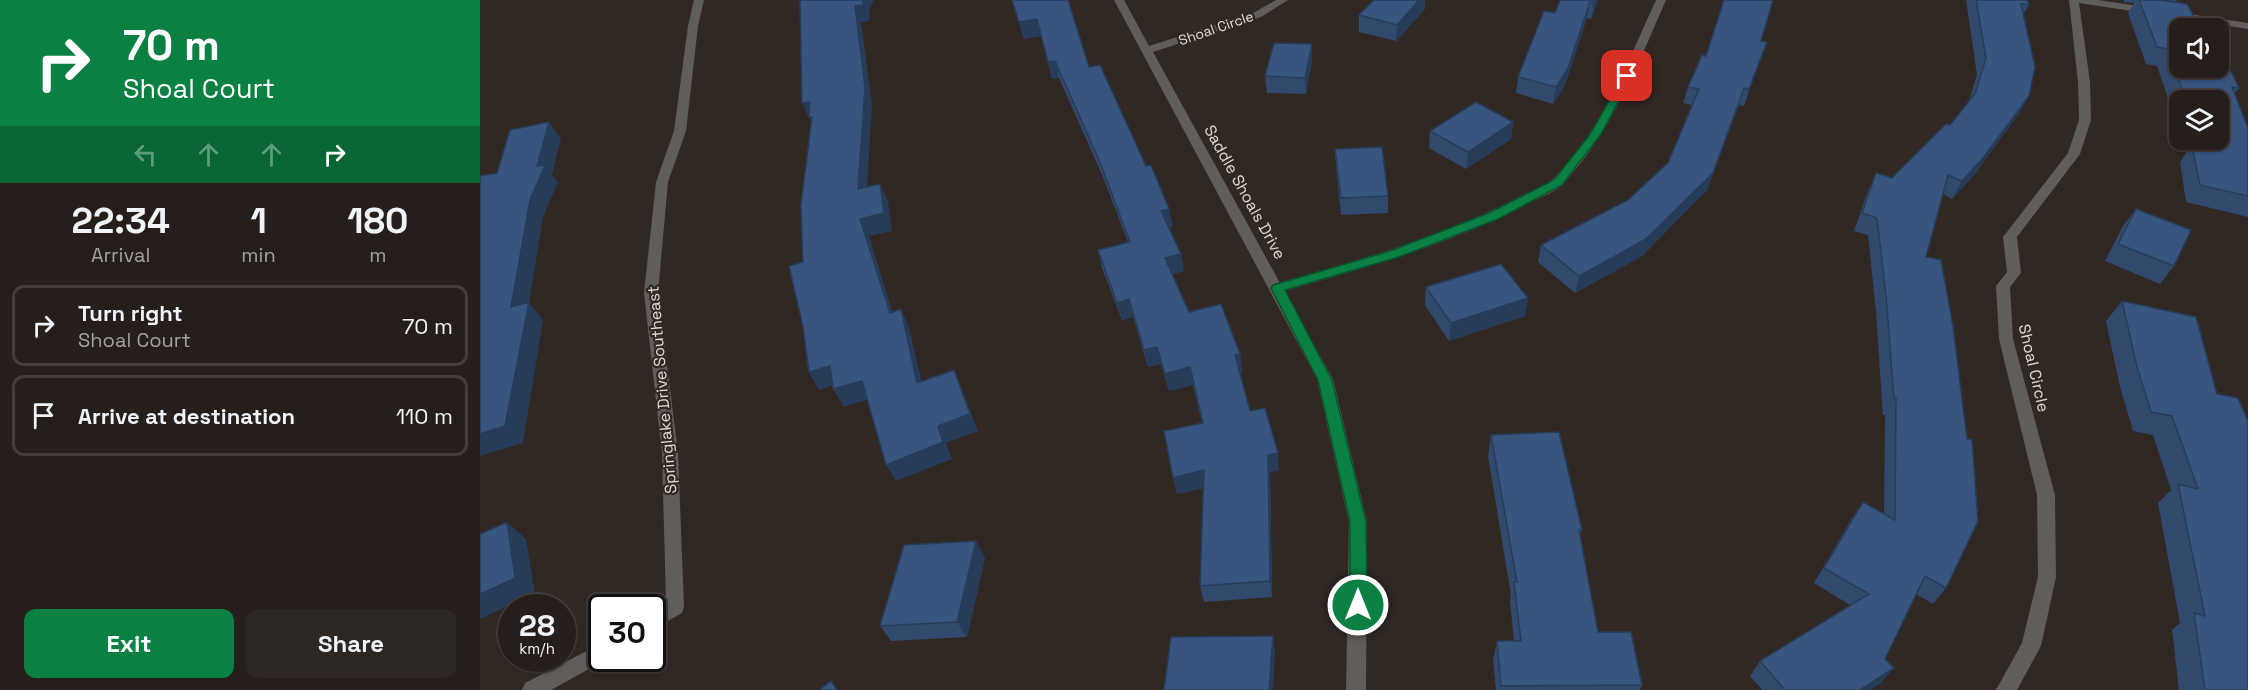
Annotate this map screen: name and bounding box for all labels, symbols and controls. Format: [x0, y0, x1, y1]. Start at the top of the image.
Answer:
street label: Shoal Circle [1176, 7, 1256, 49]
map controls [2169, 18, 2229, 150]
button: sound [2169, 18, 2229, 78]
text: 70 m [123, 19, 220, 72]
icon: right [24, 24, 102, 102]
pin [1601, 50, 1652, 101]
icon: arrive [1610, 59, 1643, 92]
text: Shoal Court [123, 71, 275, 106]
button: layers [2169, 90, 2229, 150]
street label: Saddle Shoals Drive [1199, 121, 1291, 263]
icon: left [129, 138, 162, 171]
icon: ahead [192, 138, 225, 171]
icon: ahead [255, 138, 288, 171]
icon: right [318, 138, 351, 171]
text: 22:34 [72, 198, 170, 244]
text: 1 [250, 198, 267, 244]
text: 180 [347, 198, 408, 244]
text: Arrival [91, 242, 150, 268]
text: min [241, 242, 276, 268]
text: m [369, 242, 386, 268]
street label: Springlake Drive Southeast [642, 285, 682, 495]
text: Turn right [78, 299, 183, 327]
icon: right [27, 309, 60, 342]
text: 70 m [402, 312, 453, 340]
street label: Shoal Circle [2014, 322, 2054, 414]
text: Shoal Court [78, 327, 191, 353]
icon: arrive [27, 399, 60, 432]
text: Arrive at destination [78, 402, 295, 430]
text: 110 m [396, 402, 453, 430]
position arrow [1326, 573, 1390, 637]
speed limit sign: 30 [588, 594, 666, 672]
text: 28 [519, 606, 555, 645]
button: Exit [24, 609, 234, 678]
button: Share [246, 609, 456, 678]
text: km/h [519, 639, 555, 658]

